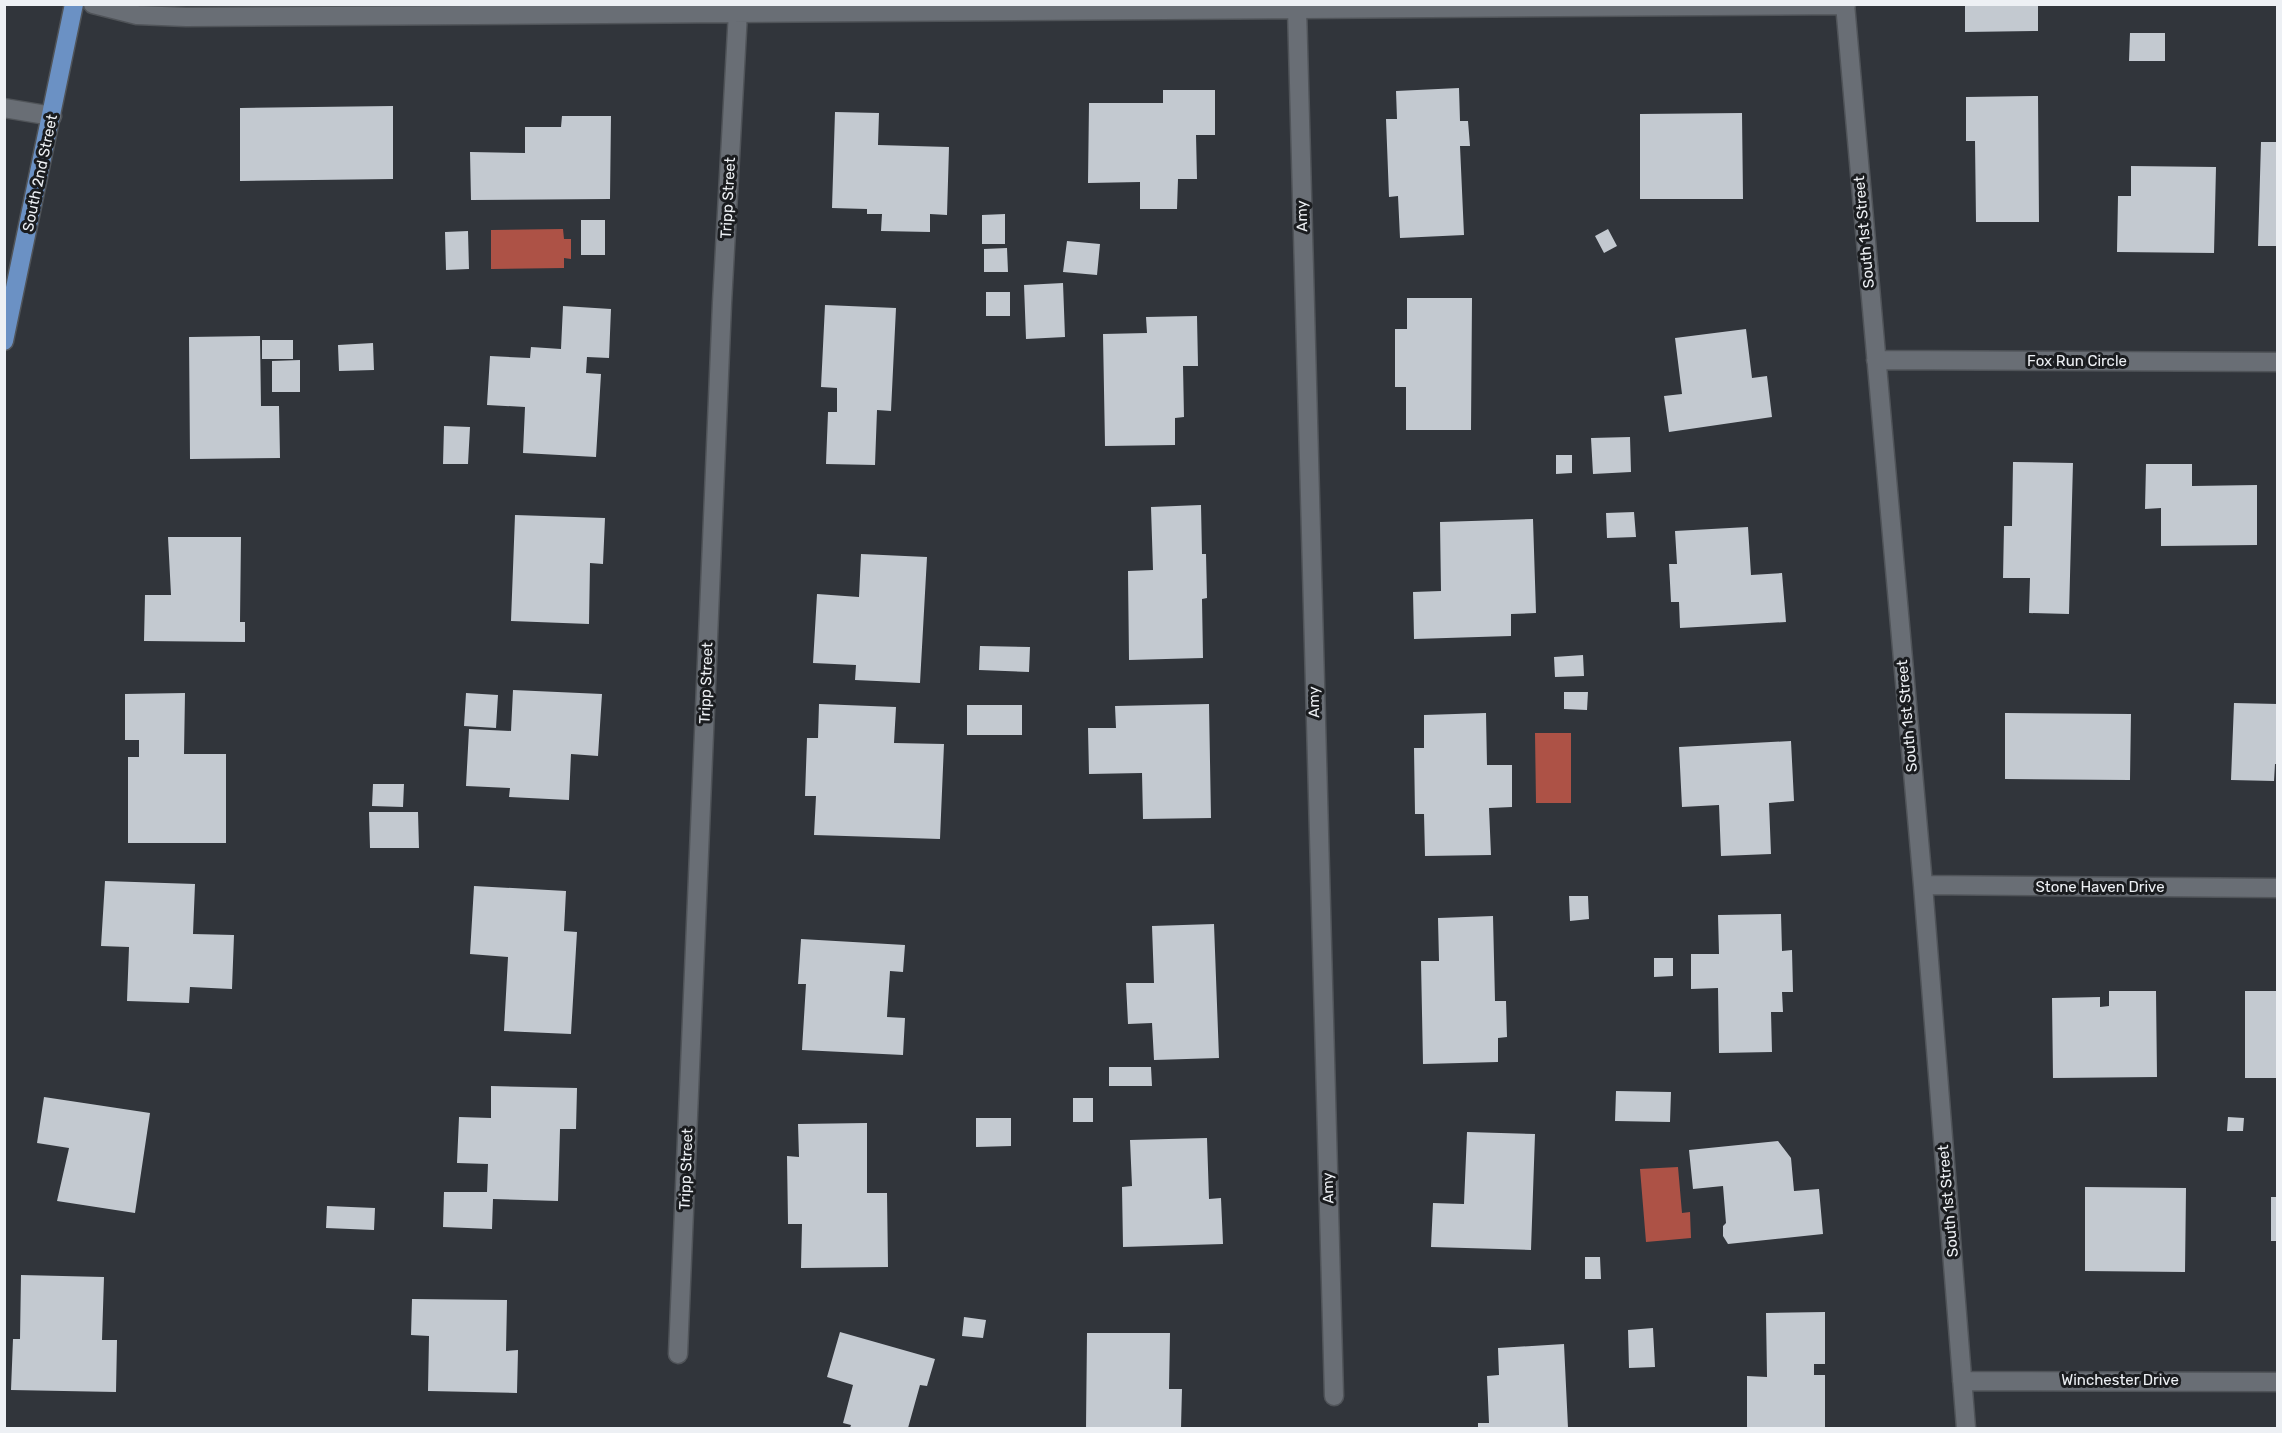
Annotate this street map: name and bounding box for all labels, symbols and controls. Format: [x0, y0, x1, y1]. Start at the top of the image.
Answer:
street label: South 2nd Street [19, 113, 61, 233]
street label: Tripp Street [717, 157, 739, 239]
street label: South 1st Street [1850, 175, 1878, 289]
street label: Amy [1293, 200, 1311, 232]
street label: Fox Run Circle [2027, 352, 2127, 370]
street label: Tripp Street [696, 642, 716, 724]
street label: South 1st Street [1893, 659, 1921, 773]
street label: Amy [1305, 686, 1323, 718]
street label: Stone Haven Drive [2035, 878, 2165, 896]
street label: Tripp Street [676, 1128, 696, 1210]
street label: South 1st Street [1934, 1144, 1962, 1258]
street label: Amy [1318, 1172, 1338, 1204]
street label: Winchester Drive [2061, 1371, 2179, 1389]

